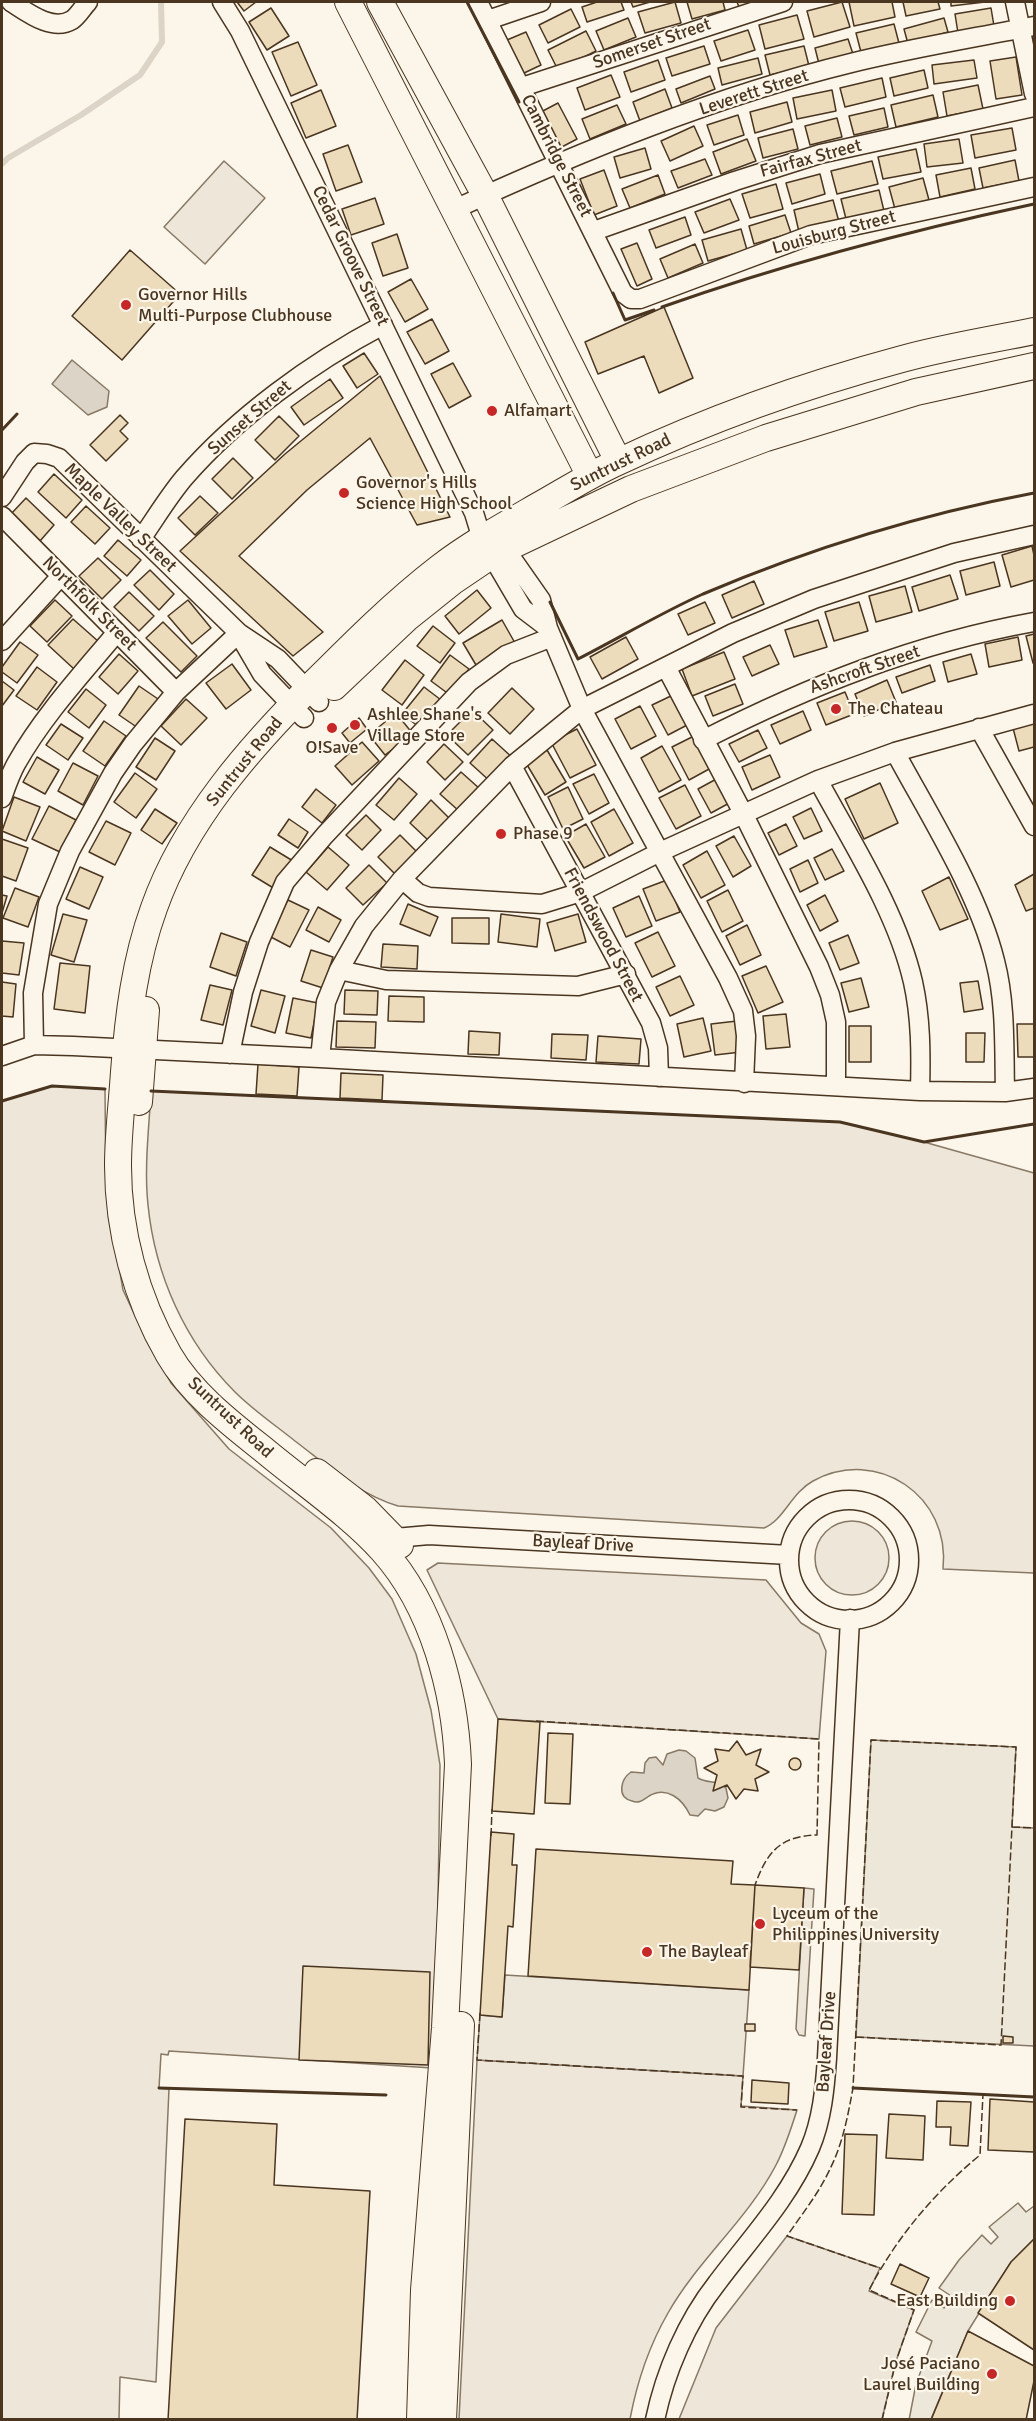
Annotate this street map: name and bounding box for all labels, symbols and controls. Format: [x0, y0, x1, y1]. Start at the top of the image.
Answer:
street label: Somerset Street [590, 14, 714, 74]
street label: Leverett Street [697, 65, 811, 121]
street label: Cambridge Street [516, 91, 596, 221]
street label: Fairfax Street [758, 135, 864, 183]
street label: Cedar Groove Street [307, 182, 393, 330]
street label: Louisburg Street [770, 206, 898, 260]
place label: Governor Hills Multi-Purpose Clubhouse [138, 284, 332, 326]
marker: Governor Hills Multi-Purpose Clubhouse [119, 298, 133, 312]
street label: Sunset Street [204, 376, 296, 460]
place label: Alfamart [504, 400, 572, 422]
marker: Alfamart [485, 404, 499, 418]
street label: Suntrust Road [567, 429, 675, 497]
street label: Maple Valley Street [59, 459, 181, 577]
place label: Governor's Hills Science High School [356, 472, 512, 514]
marker: Governor's Hills Science High School [337, 486, 351, 500]
street label: Northfolk Street [37, 552, 141, 656]
street label: Ashcroft Street [807, 641, 923, 699]
place label: The Chateau [848, 698, 943, 720]
marker: The Chateau [829, 702, 843, 716]
place label: Ashlee Shane's Village Store [367, 704, 482, 746]
street label: Suntrust Road [202, 713, 288, 811]
marker: Ashlee Shane's Village Store [348, 718, 362, 732]
marker: O!Save [325, 721, 339, 735]
place label: O!Save [306, 737, 358, 759]
place label: Phase 9 [513, 823, 573, 845]
marker: Phase 9 [494, 827, 508, 841]
street label: Friendswood Street [559, 864, 647, 1006]
street label: Suntrust Road [183, 1373, 277, 1463]
street label: Bayleaf Drive [532, 1531, 634, 1557]
place label: Lyceum of the Philippines University [772, 1903, 939, 1946]
marker: Lyceum of the Philippines University [753, 1917, 767, 1931]
place label: The Bayleaf [659, 1941, 748, 1963]
marker: The Bayleaf [640, 1945, 654, 1959]
street label: Bayleaf Drive [813, 1991, 841, 2093]
place label: East Building [896, 2290, 998, 2312]
marker: East Building [1003, 2294, 1017, 2308]
place label: José Paciano Laurel Building [863, 2353, 980, 2396]
marker: José Paciano Laurel Building [985, 2367, 999, 2381]

